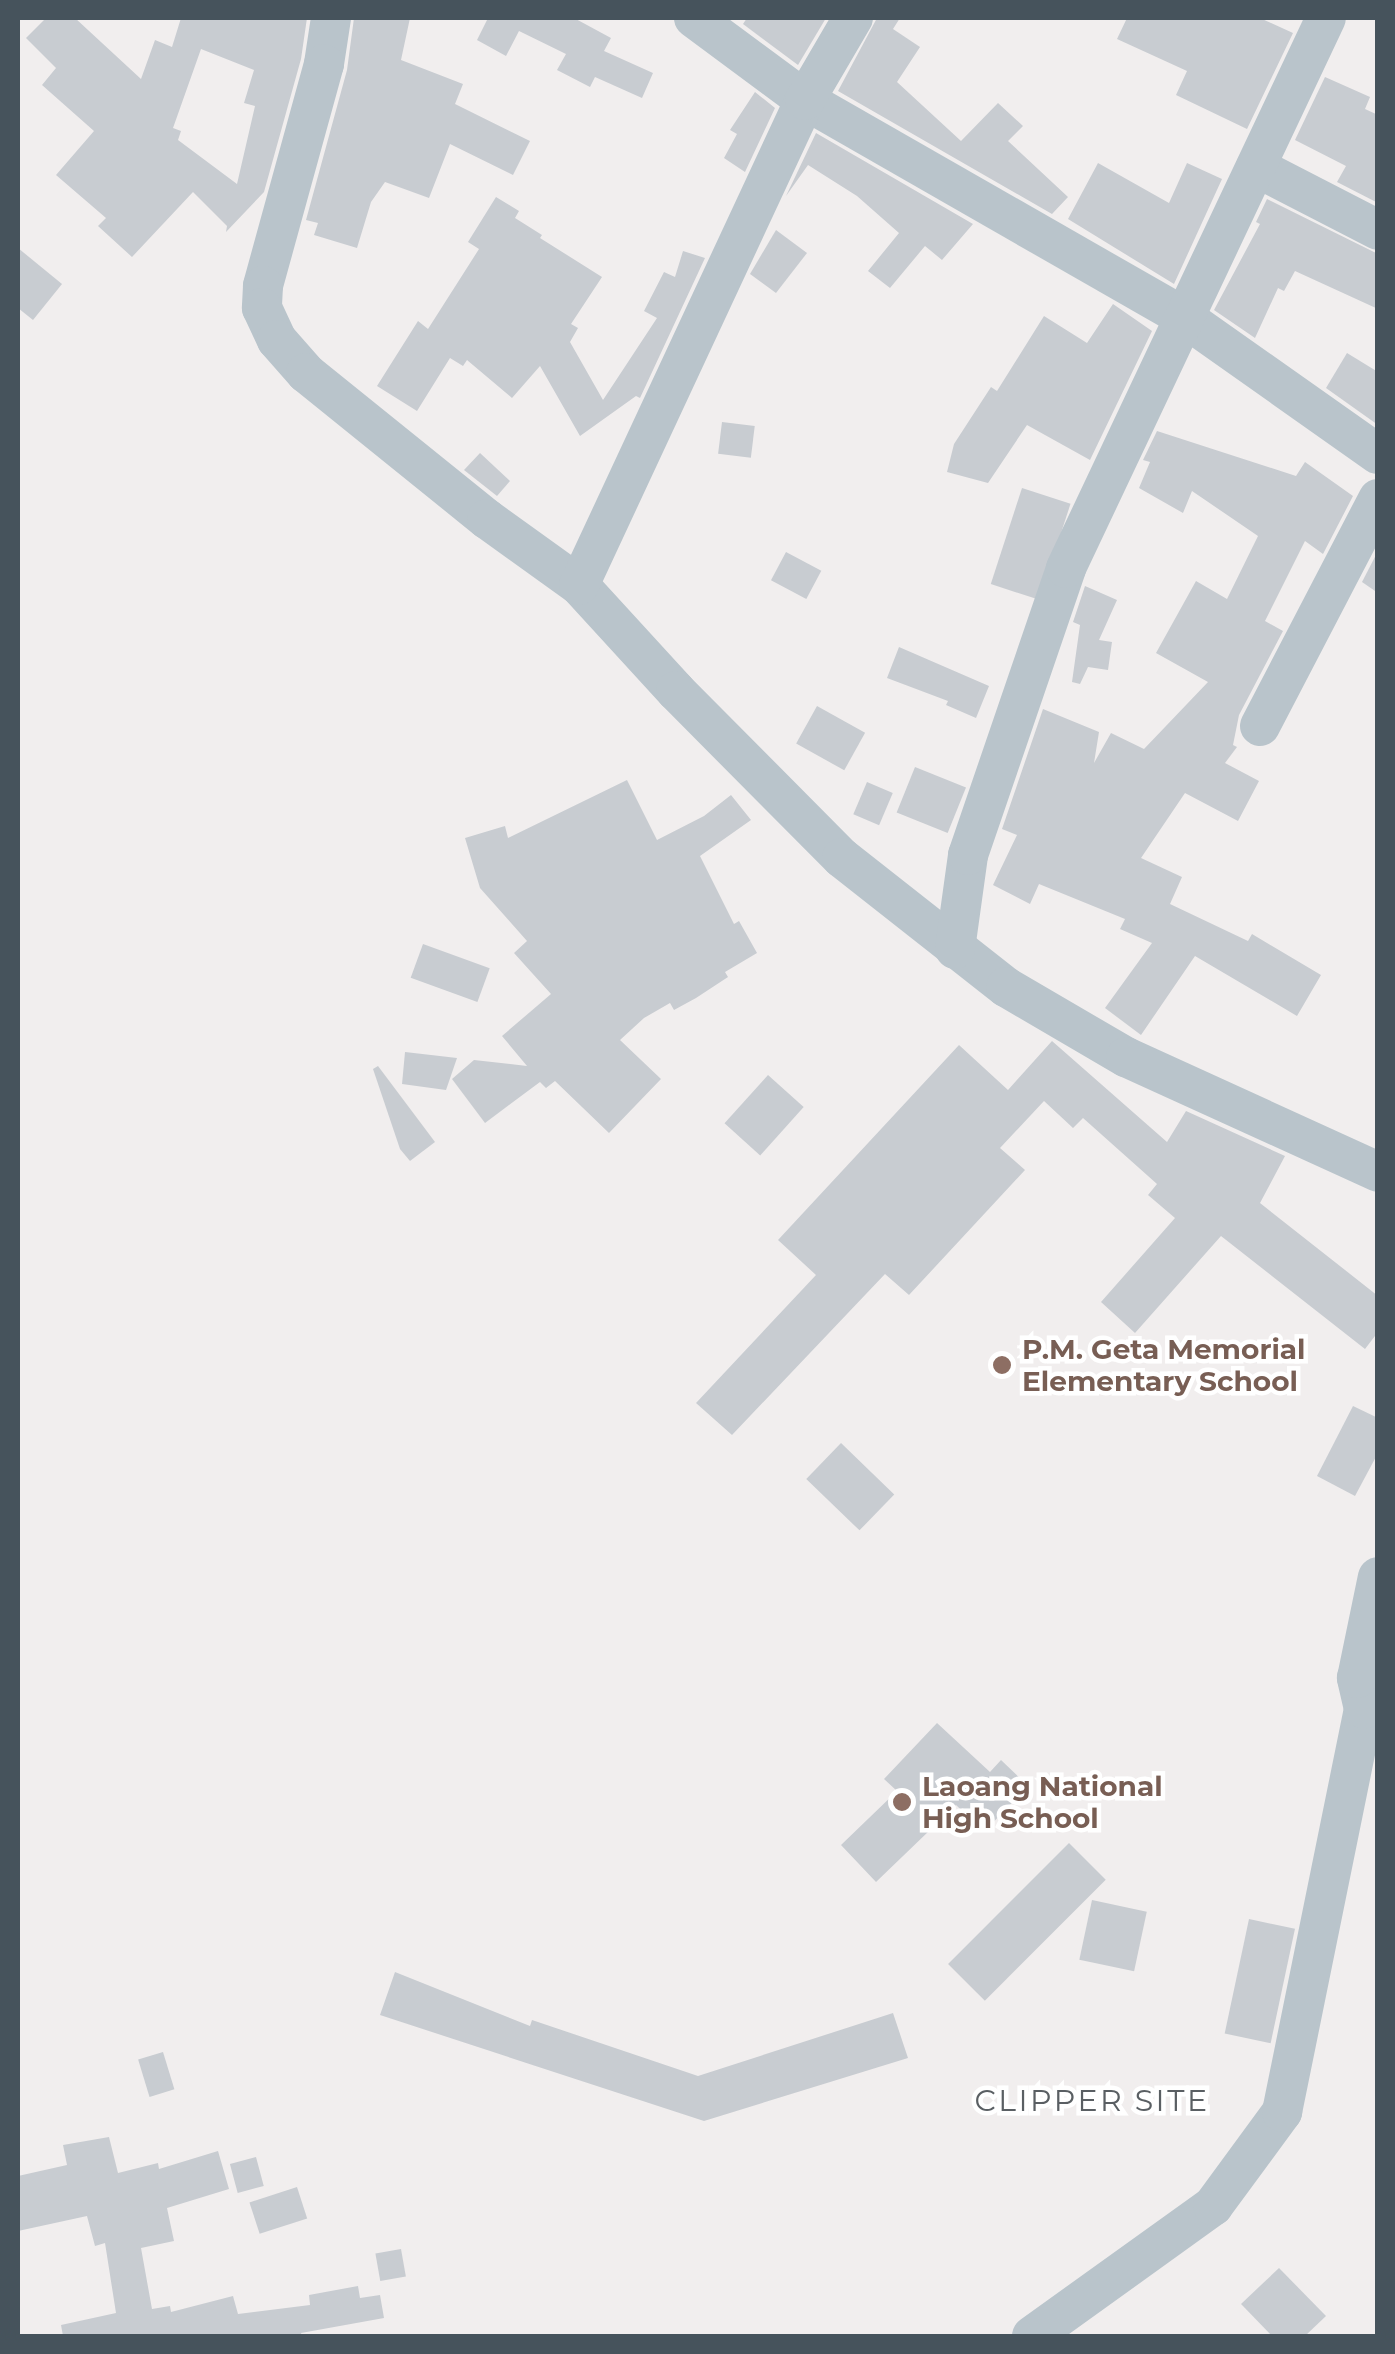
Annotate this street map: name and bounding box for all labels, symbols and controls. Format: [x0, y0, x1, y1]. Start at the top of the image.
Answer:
place label: P.M. Geta Memorial Elementary School [1022, 1332, 1306, 1398]
marker: P.M. Geta Memorial Elementary School [991, 1354, 1013, 1376]
place label: Laoang National High School [922, 1769, 1163, 1835]
marker: Laoang National High School [891, 1791, 913, 1813]
district label: CLIPPER SITE [975, 2083, 1209, 2119]

